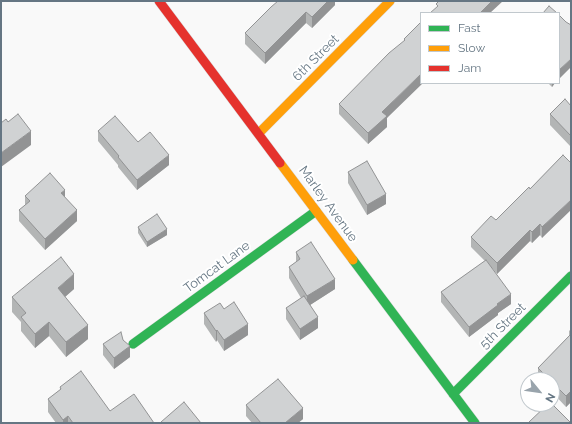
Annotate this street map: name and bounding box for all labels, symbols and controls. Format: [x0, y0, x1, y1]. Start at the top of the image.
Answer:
legend [420, 12, 560, 84]
text: Fast [458, 21, 481, 35]
street label: 6th Street [290, 32, 342, 84]
text: Slow [458, 41, 485, 55]
text: Jam [458, 61, 481, 75]
street label: Marley Avenue [295, 163, 361, 245]
street label: Tomcat Lane [181, 238, 253, 296]
street label: 5th Street [477, 300, 529, 352]
north arrow [520, 372, 560, 412]
text: N [542, 391, 558, 404]

